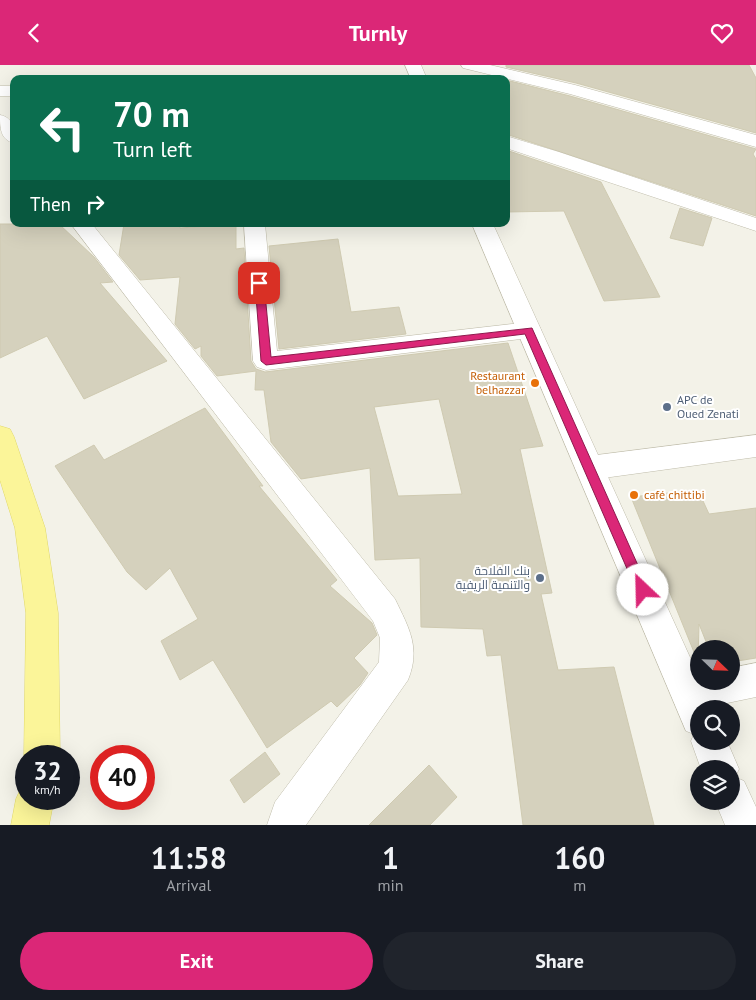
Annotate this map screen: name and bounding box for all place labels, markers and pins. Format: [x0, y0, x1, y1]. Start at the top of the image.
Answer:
pin [238, 262, 280, 304]
place label: Restaurant belhazzar [470, 368, 525, 397]
marker: Restaurant belhazzar [529, 377, 541, 389]
place label: APC de Oued Zenati [677, 392, 739, 421]
marker: APC de Oued Zenati [661, 401, 673, 413]
place label: café chittibi [644, 487, 705, 502]
marker: café chittibi [628, 489, 640, 501]
place label: بنك الفلاحة والتنمية الريفية [456, 563, 530, 592]
marker: بنك الفلاحة والتنمية الريفية [534, 572, 546, 584]

